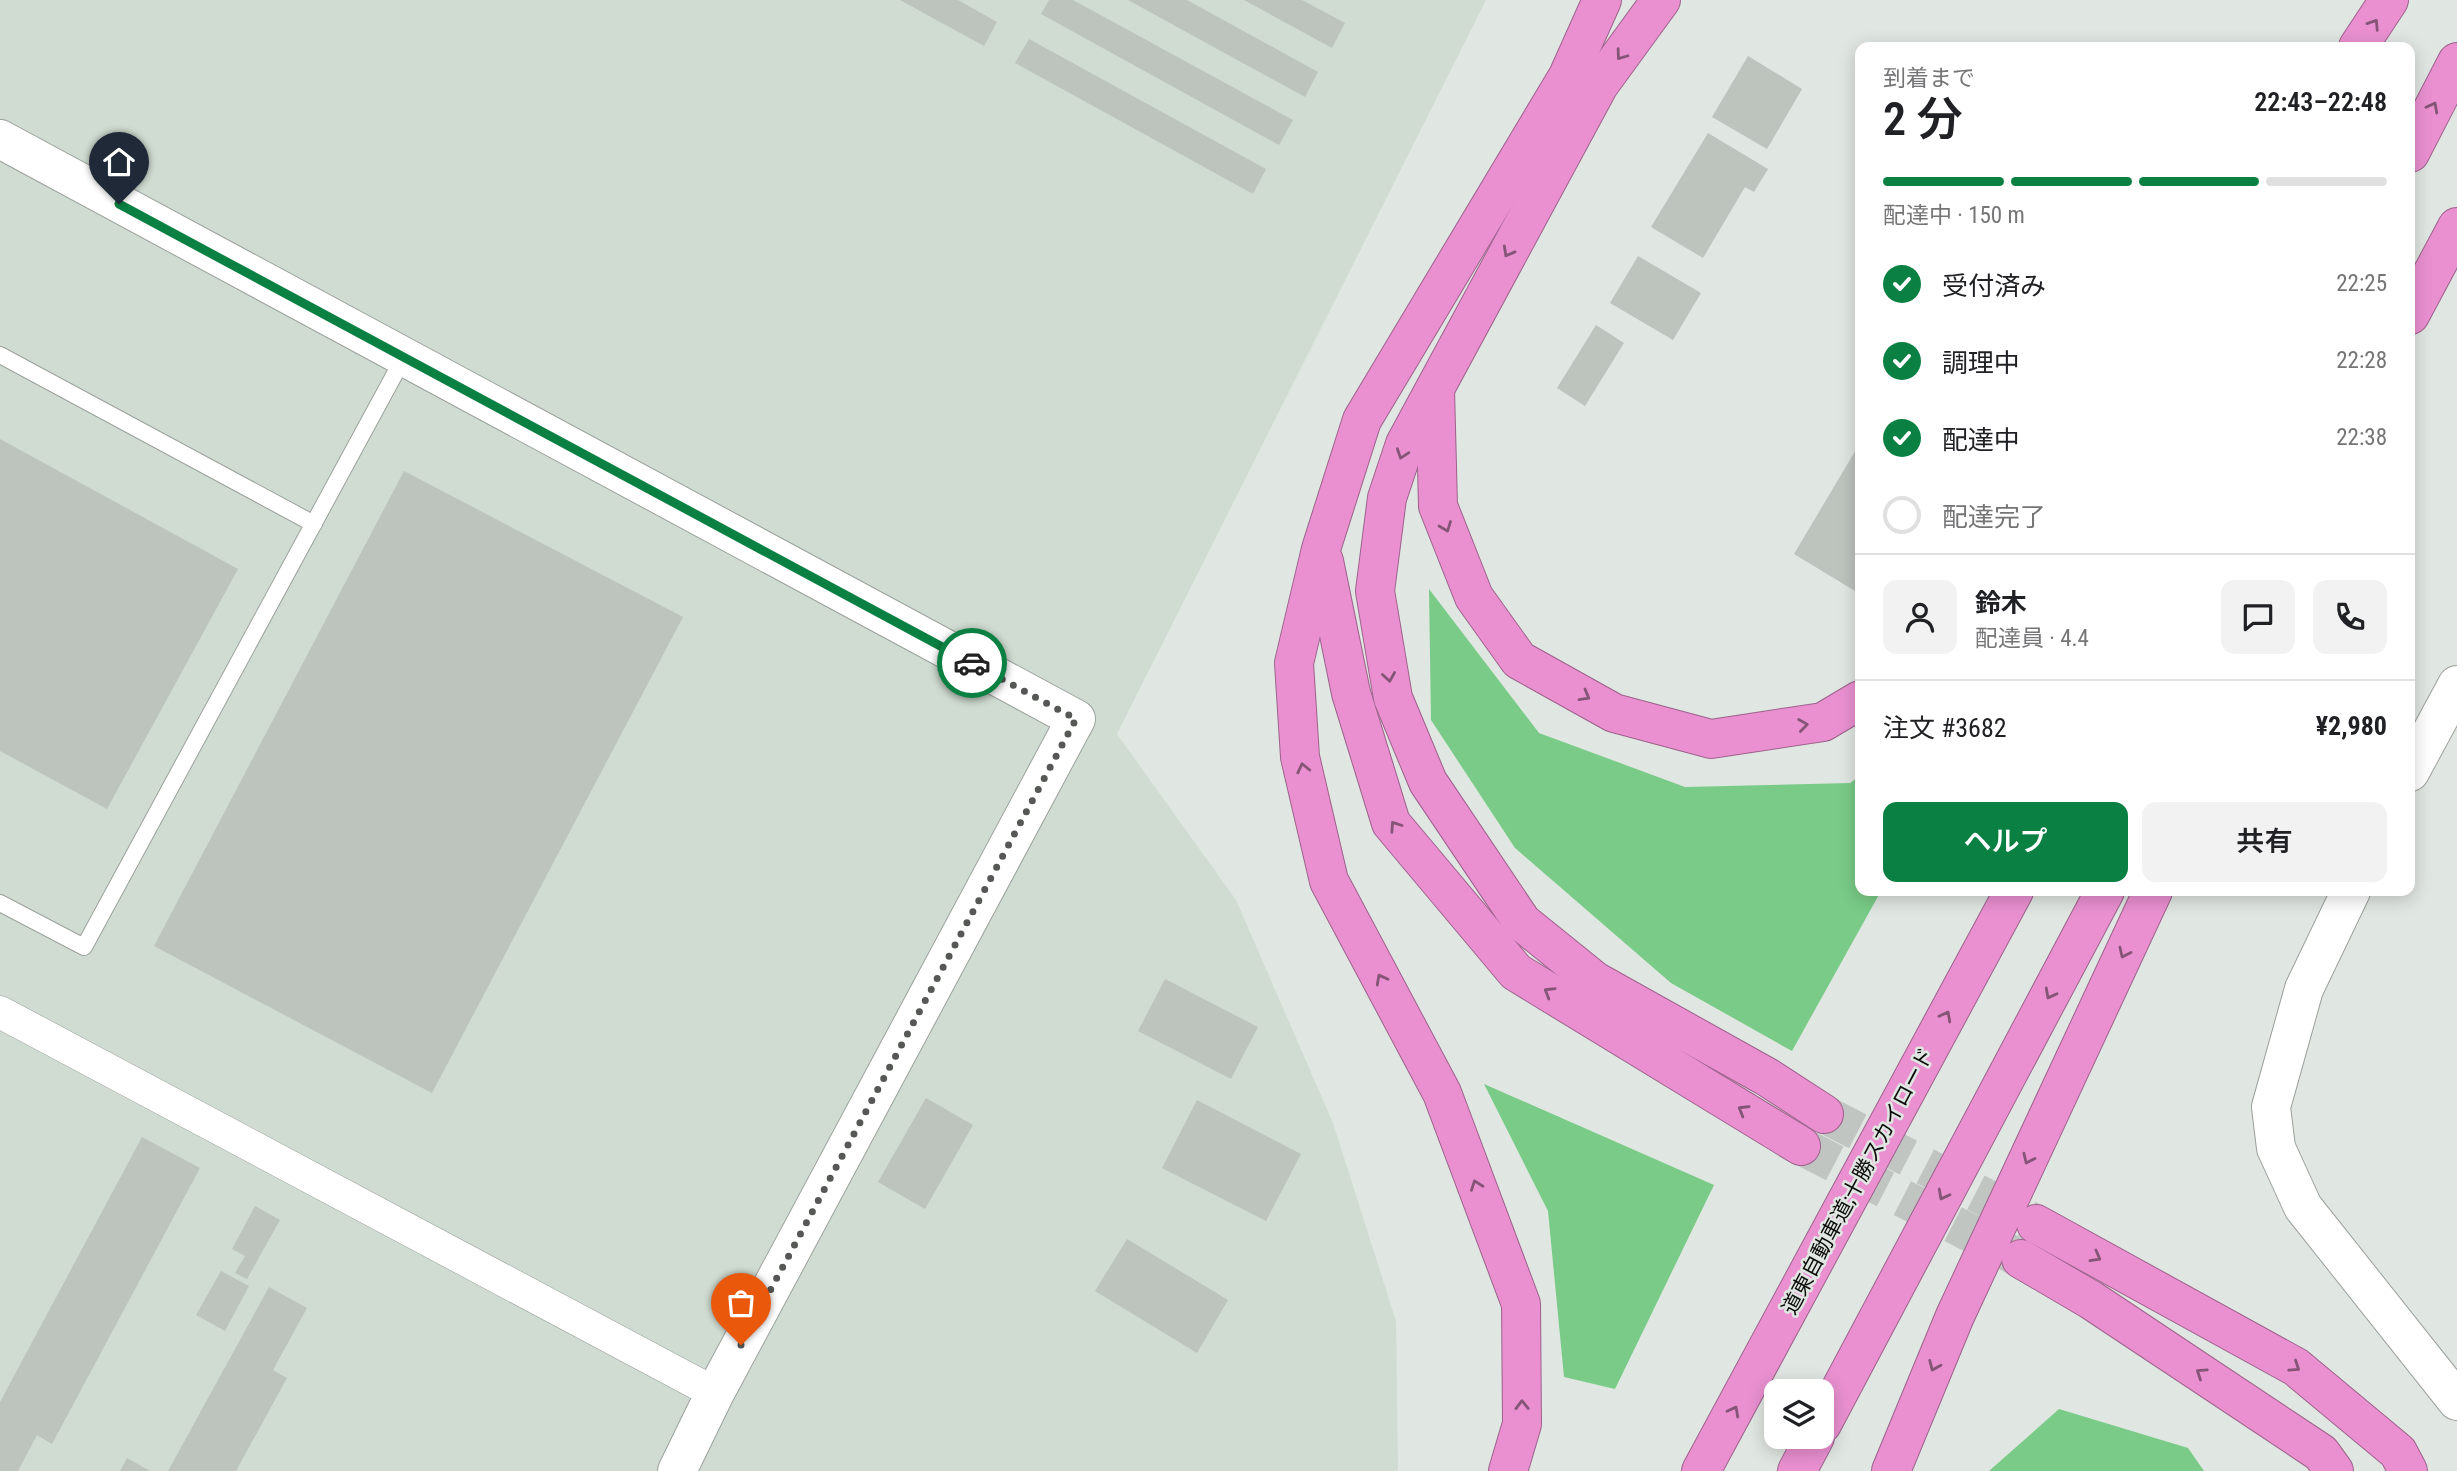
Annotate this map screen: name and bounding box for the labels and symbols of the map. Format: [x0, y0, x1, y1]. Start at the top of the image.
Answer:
one-way arrow [2365, 18, 2378, 31]
one-way arrow [1616, 47, 1629, 60]
one-way arrow [2425, 102, 2439, 114]
pin [89, 132, 149, 204]
one-way arrow [1503, 245, 1516, 258]
one-way arrow [1396, 447, 1410, 459]
one-way arrow [1438, 520, 1452, 532]
courier [937, 628, 1007, 698]
one-way arrow [1381, 671, 1396, 683]
one-way arrow [1577, 688, 1590, 701]
one-way arrow [1798, 718, 1809, 733]
one-way arrow [1296, 762, 1311, 774]
one-way arrow [1391, 821, 1404, 834]
one-way arrow [2119, 945, 2133, 958]
one-way arrow [1376, 974, 1390, 986]
one-way arrow [1543, 987, 1556, 1000]
one-way arrow [2045, 987, 2058, 1000]
one-way arrow [1938, 1011, 1951, 1024]
street label: 道東自動車道;十勝スカイロード [1777, 1044, 1939, 1318]
one-way arrow [1738, 1106, 1751, 1119]
one-way arrow [2022, 1152, 2036, 1164]
one-way arrow [1471, 1180, 1485, 1192]
one-way arrow [1938, 1188, 1952, 1200]
one-way arrow [2089, 1249, 2101, 1262]
pin [711, 1273, 771, 1345]
one-way arrow [1928, 1358, 1942, 1371]
one-way arrow [2287, 1359, 2300, 1372]
one-way arrow [2196, 1369, 2209, 1381]
one-way arrow [1514, 1399, 1530, 1410]
one-way arrow [1726, 1406, 1739, 1418]

